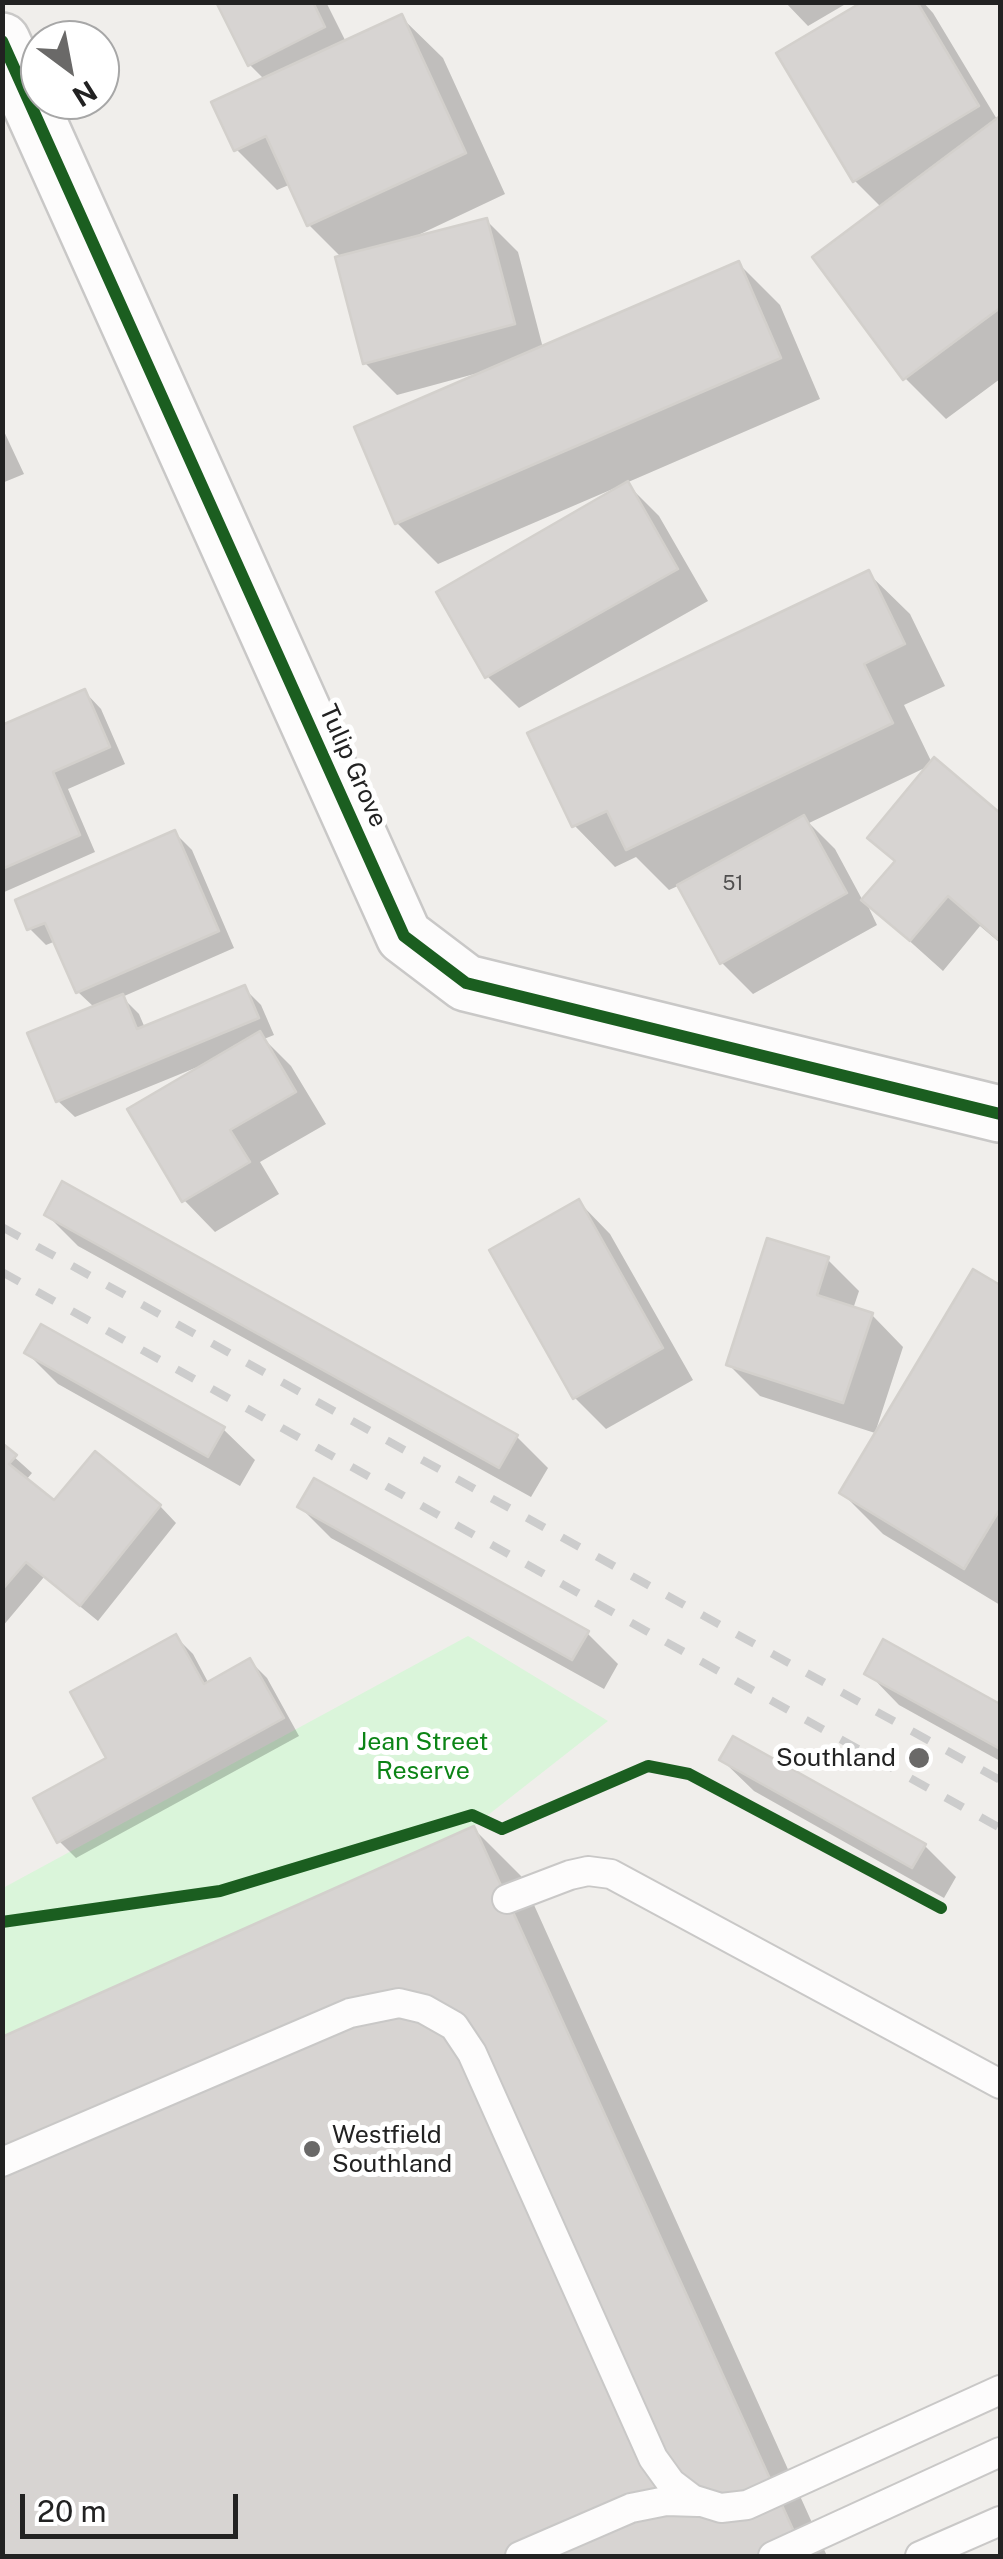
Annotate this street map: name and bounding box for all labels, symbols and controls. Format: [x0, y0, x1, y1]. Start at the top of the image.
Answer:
north arrow [20, 20, 120, 120]
text: N [67, 74, 103, 114]
street label: Tulip Grove [313, 700, 393, 832]
house number: 51 [723, 872, 743, 896]
park label: Jean Street Reserve [357, 1727, 489, 1786]
place label: Southland [776, 1743, 896, 1773]
marker: Southland [906, 1745, 932, 1771]
place label: Westfield Southland [332, 2120, 452, 2179]
marker: Westfield Southland [301, 2138, 323, 2160]
scale bar [25, 2474, 242, 2536]
text: 20 m [37, 2493, 106, 2529]

